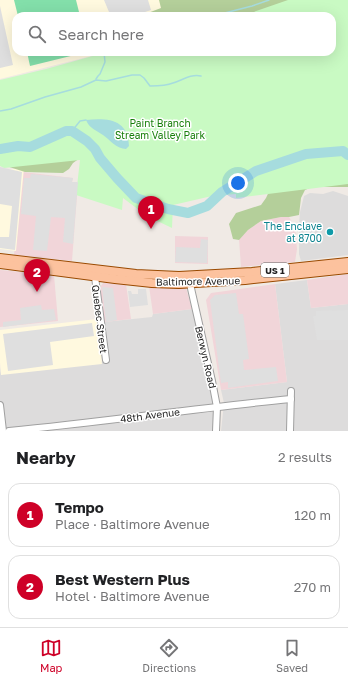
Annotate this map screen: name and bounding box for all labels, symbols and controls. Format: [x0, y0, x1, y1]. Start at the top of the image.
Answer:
search box [12, 12, 336, 56]
icon: search [26, 23, 48, 45]
text: Search here [58, 25, 144, 43]
park label: Paint Branch Stream Valley Park [115, 117, 205, 141]
your location [228, 173, 248, 193]
pin: 1 [138, 196, 164, 229]
place label: The Enclave at 8700 [264, 220, 322, 244]
marker: The Enclave at 8700 [325, 227, 335, 237]
pin: 2 [24, 259, 50, 292]
road number: US 1 [261, 263, 289, 277]
street label: Baltimore Avenue [156, 274, 240, 288]
street label: Quebec Street [90, 284, 110, 354]
street label: Berwyn Road [193, 325, 219, 389]
street label: 48th Avenue [119, 405, 181, 425]
text: Nearby [16, 447, 76, 468]
text: 2 results [278, 449, 332, 465]
text: Tempo [55, 498, 104, 516]
text: 1 [27, 507, 33, 523]
text: 120 m [294, 507, 331, 523]
text: Place · Baltimore Avenue [55, 516, 210, 532]
text: Best Western Plus [55, 570, 190, 588]
text: 2 [26, 579, 34, 595]
text: 270 m [294, 579, 331, 595]
text: Hotel · Baltimore Avenue [55, 588, 210, 604]
tab: Map [40, 637, 62, 674]
tab: Directions [142, 637, 196, 674]
tab: Saved [276, 637, 308, 674]

